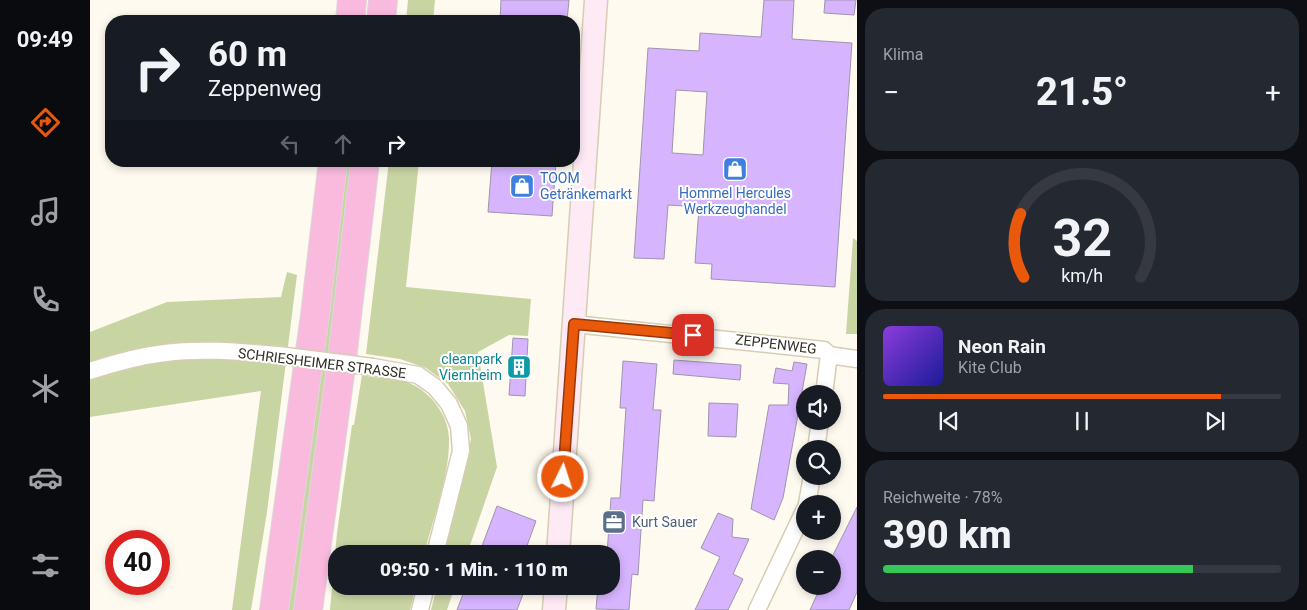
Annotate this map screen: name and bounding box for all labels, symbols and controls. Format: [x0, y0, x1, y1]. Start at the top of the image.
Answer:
text: 09:49 [17, 27, 73, 52]
text: 60 m [208, 34, 287, 75]
icon: right [125, 35, 190, 100]
text: Klima [883, 45, 924, 64]
text: 21.5° [1036, 70, 1128, 114]
text: Zeppenweg [208, 76, 322, 101]
text: − [883, 76, 899, 109]
text: + [1265, 76, 1281, 109]
icon: directions [28, 105, 63, 140]
icon: left [276, 130, 304, 158]
icon: ahead [329, 130, 357, 158]
icon: right [382, 130, 410, 158]
shop icon: Hommel Hercules Werkzeughandel [722, 156, 748, 182]
place label: TOOM Getränkemarkt [540, 170, 632, 202]
shop icon: TOOM Getränkemarkt [509, 173, 535, 199]
place label: Hommel Hercules Werkzeughandel [679, 185, 791, 217]
icon: music [28, 194, 63, 229]
text: 32 [1052, 208, 1112, 269]
text: km/h [1061, 265, 1103, 286]
icon: phone [28, 282, 63, 317]
pin [672, 314, 714, 356]
icon: arrive [679, 321, 707, 349]
street label: ZEPPENWEG [734, 331, 818, 357]
text: Neon Rain [958, 335, 1046, 358]
street label: SCHRIESHEIMER STRASSE [237, 345, 407, 381]
place label: cleanpark Viernheim [439, 351, 503, 383]
building icon: cleanpark Viernheim [506, 354, 532, 380]
text: Kite Club [958, 358, 1022, 377]
icon: climate [28, 371, 63, 406]
map controls [796, 385, 841, 595]
button: sound [796, 385, 841, 430]
icon: previous [935, 407, 963, 435]
icon: pause [1068, 407, 1096, 435]
icon: next [1201, 407, 1229, 435]
button: search [796, 440, 841, 485]
position arrow [536, 450, 588, 502]
icon: car [28, 460, 63, 495]
text: Reichweite · 78% [883, 488, 1002, 507]
button: + [796, 495, 841, 540]
office icon: Kurt Sauer [601, 509, 627, 535]
text: 390 km [883, 513, 1012, 557]
place label: Kurt Sauer [632, 514, 698, 530]
speed limit sign: 40 [105, 530, 170, 595]
icon: filters [28, 548, 63, 583]
button: − [796, 550, 841, 595]
text: 09:50 · 1 Min. · 110 m [380, 558, 568, 581]

